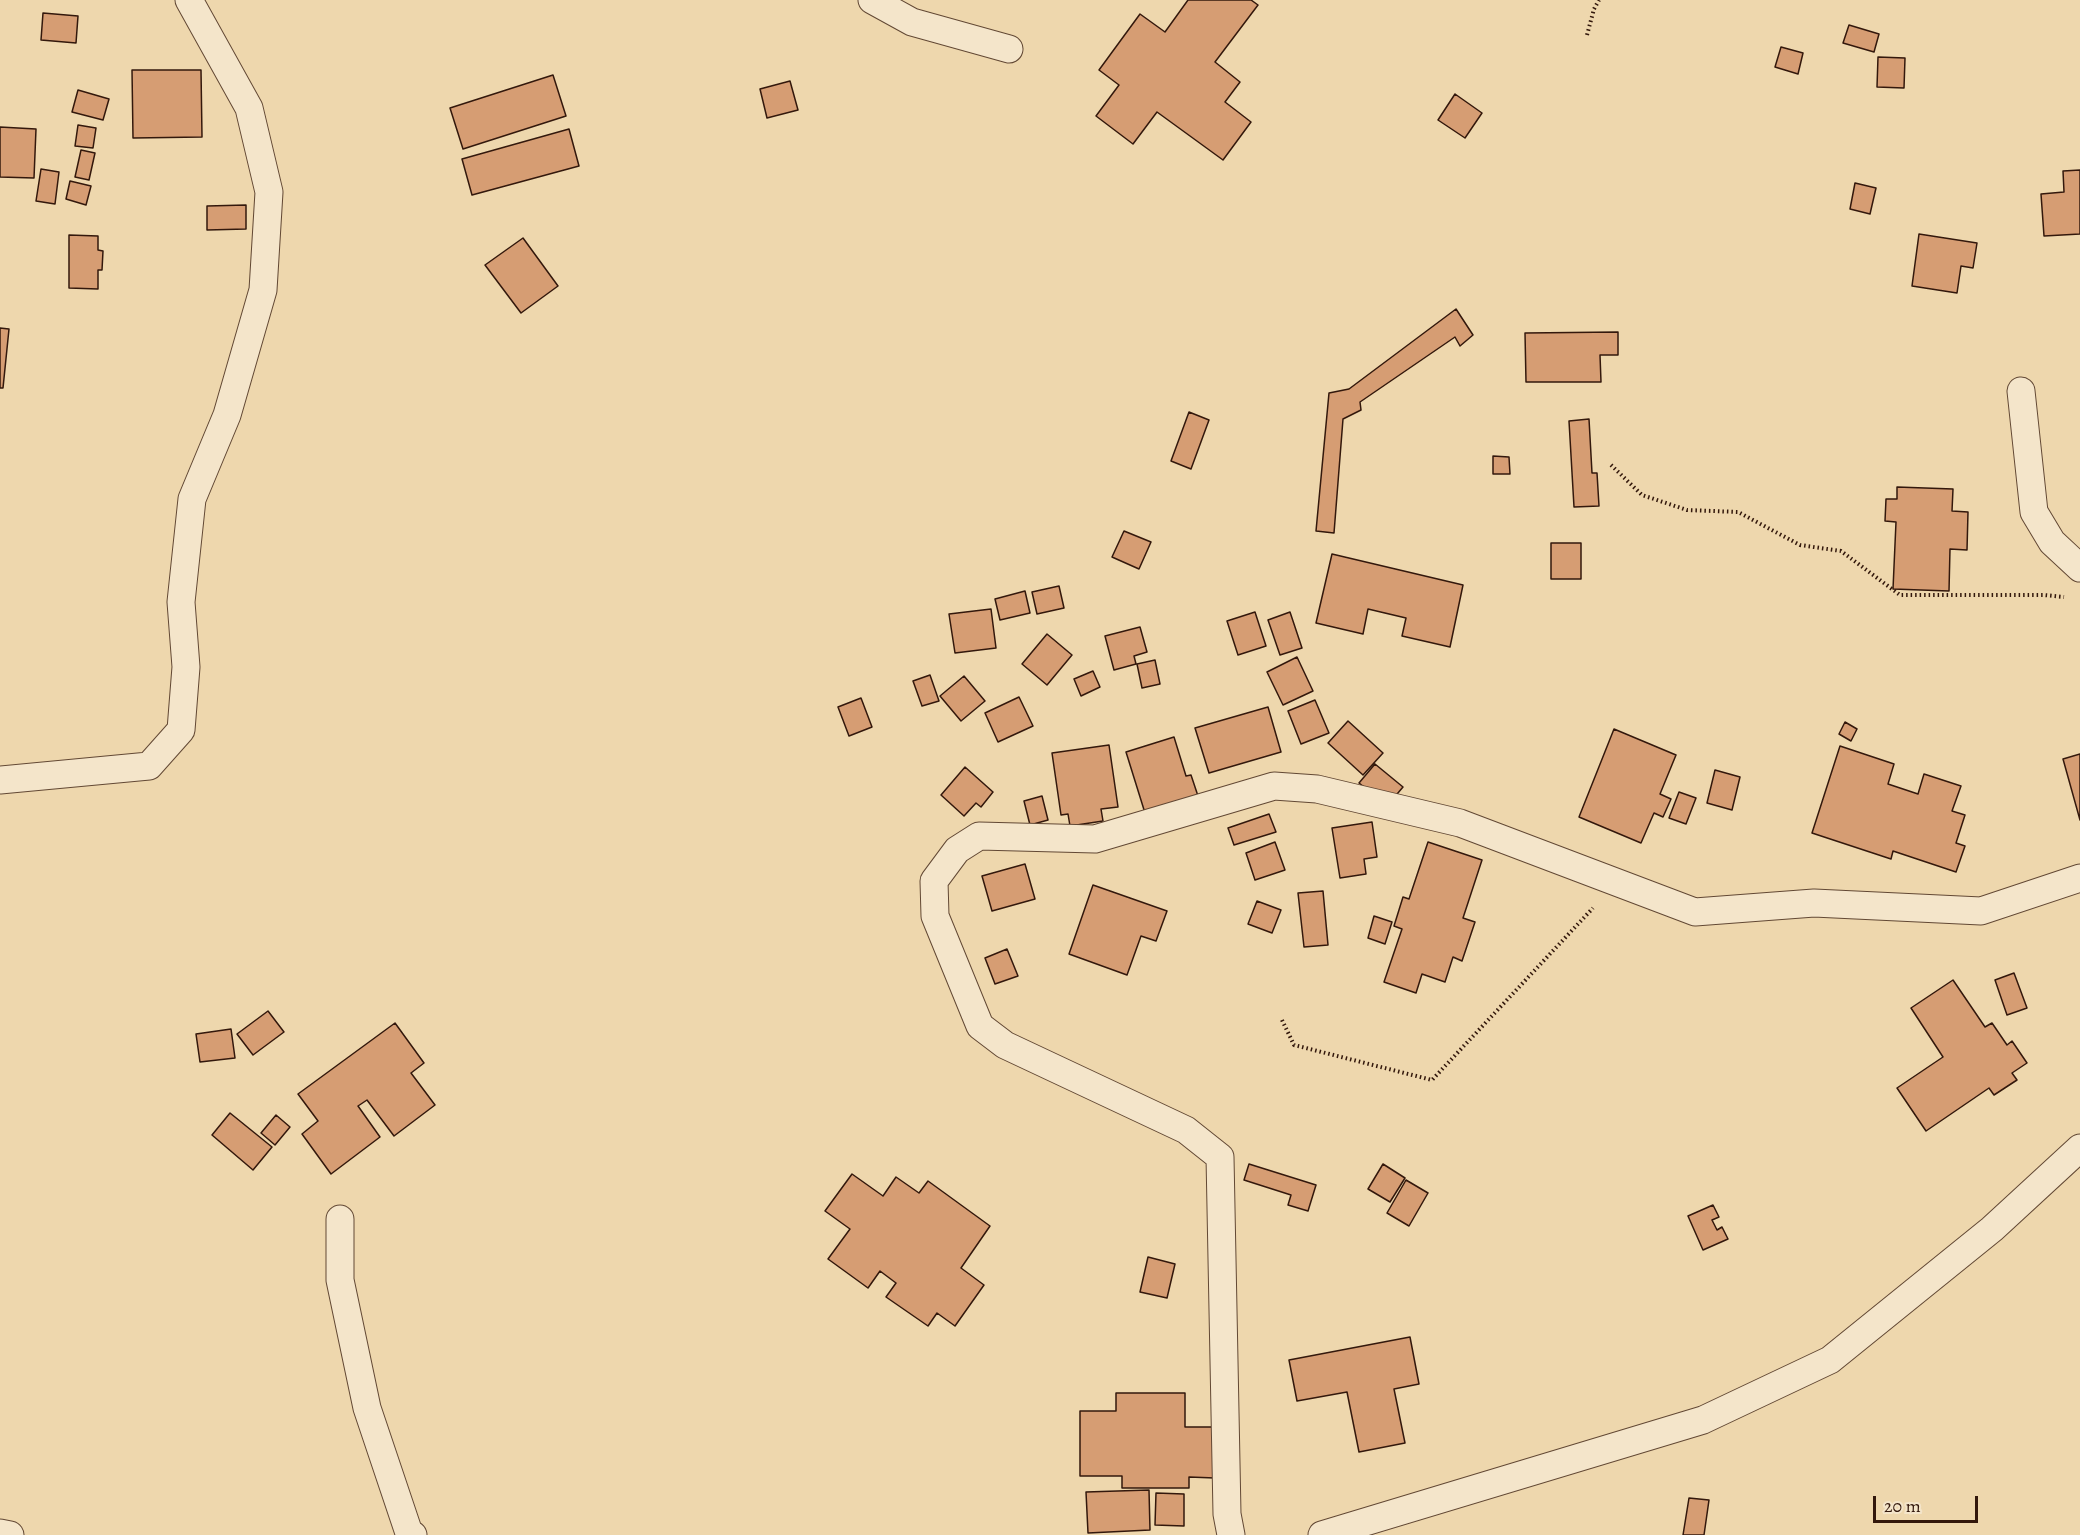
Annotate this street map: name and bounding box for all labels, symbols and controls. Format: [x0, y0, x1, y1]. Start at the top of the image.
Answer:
scale bar [1876, 1484, 1981, 1522]
text: 20 m [1884, 1494, 1921, 1518]

